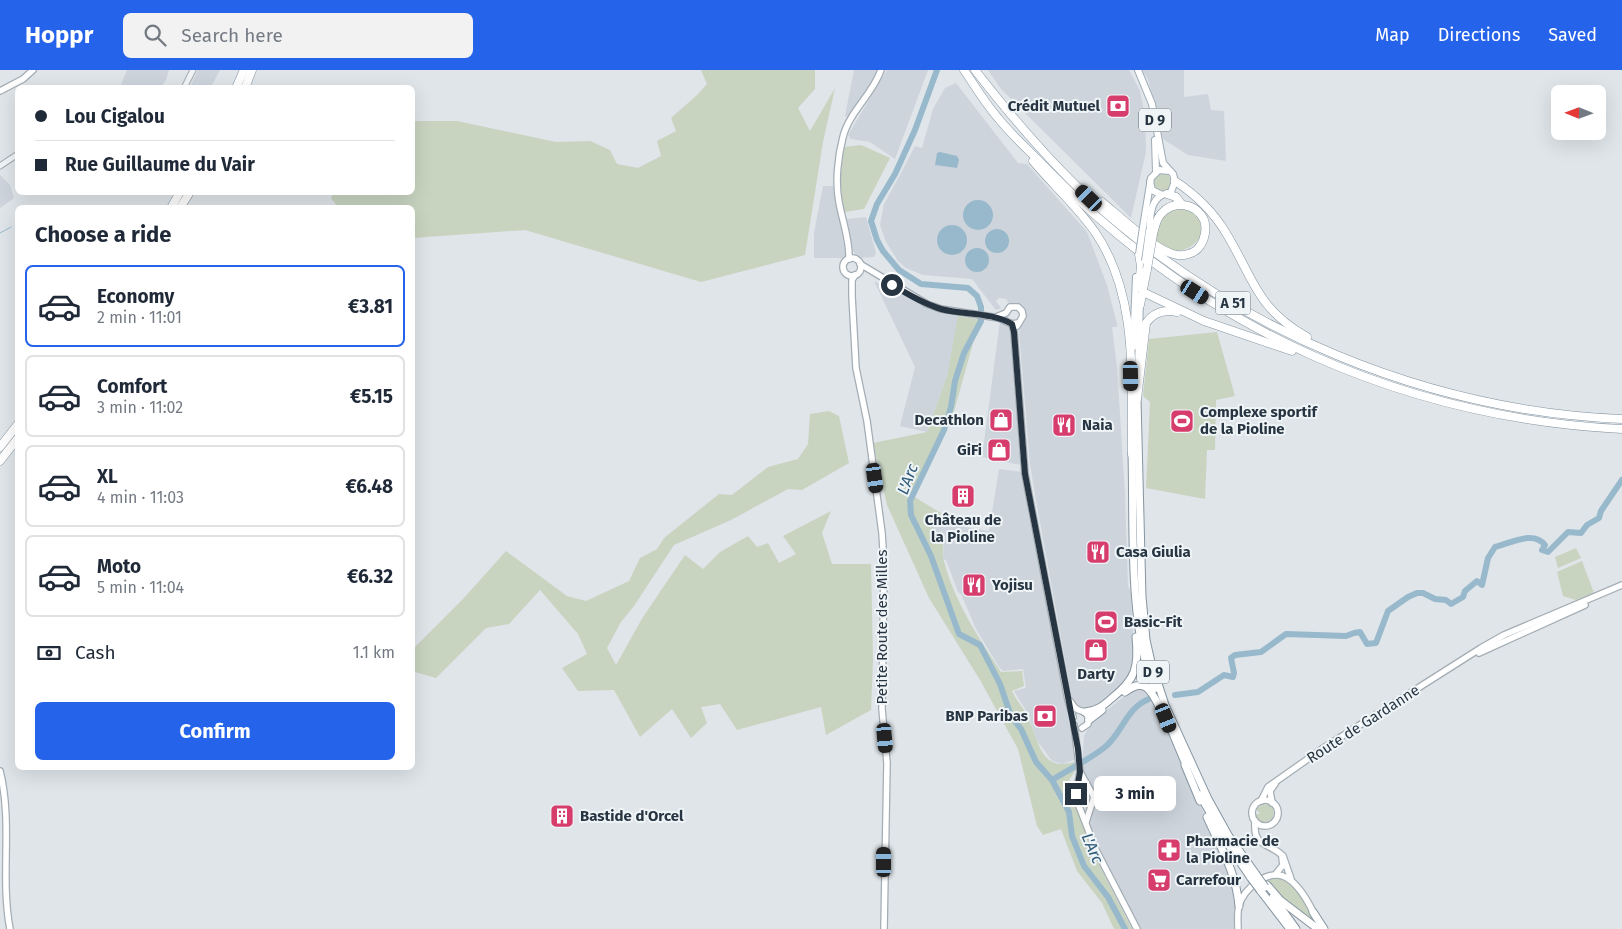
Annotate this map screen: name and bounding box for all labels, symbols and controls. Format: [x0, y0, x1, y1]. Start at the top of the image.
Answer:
search box [123, 13, 473, 58]
text: Hoppr [25, 21, 93, 49]
icon: search [141, 21, 169, 49]
text: Search here [181, 24, 283, 47]
text: Map [1375, 24, 1410, 46]
text: Directions [1438, 24, 1520, 46]
text: Saved [1548, 24, 1597, 46]
north arrow [1551, 85, 1606, 140]
map controls [1551, 85, 1606, 140]
bank icon: Crédit Mutuel [1105, 93, 1131, 119]
place label: Crédit Mutuel [1008, 97, 1101, 115]
text: Lou Cigalou [65, 105, 165, 128]
road number: D 9 [1139, 108, 1171, 132]
text: Rue Guillaume du Vair [65, 153, 255, 176]
car [1073, 182, 1105, 214]
text: Choose a ride [35, 221, 171, 248]
route start [881, 274, 903, 296]
car [1178, 278, 1211, 306]
icon: car [37, 284, 82, 329]
text: Economy [97, 285, 174, 308]
road number: A 51 [1216, 292, 1250, 314]
text: €3.81 [348, 295, 393, 318]
text: 2 min · 11:01 [97, 308, 182, 327]
car [1123, 361, 1138, 391]
icon: car [37, 374, 82, 419]
text: Comfort [97, 375, 167, 398]
text: €5.15 [350, 385, 393, 408]
text: 3 min · 11:02 [97, 398, 183, 417]
place label: Complexe sportif de la Pioline [1200, 403, 1318, 438]
shop icon: Decathlon [988, 407, 1014, 433]
sports icon: Complexe sportif de la Pioline [1169, 408, 1195, 434]
place label: Decathlon [914, 411, 984, 429]
restaurant icon: Naia [1051, 412, 1077, 438]
place label: Naia [1082, 416, 1113, 434]
shop icon: GiFi [986, 437, 1012, 463]
place label: GiFi [957, 441, 982, 459]
water label: L'Arc [893, 461, 922, 497]
car [865, 462, 884, 494]
icon: car [37, 464, 82, 509]
text: XL [97, 465, 118, 488]
text: €6.48 [346, 475, 393, 498]
building icon: Château de la Pioline [950, 483, 976, 509]
text: 4 min · 11:03 [97, 488, 184, 507]
place label: Château de la Pioline [925, 511, 1001, 546]
restaurant icon: Casa Giulia [1085, 539, 1111, 565]
place label: Casa Giulia [1116, 543, 1191, 561]
street label: Petite Route des Milles [873, 549, 891, 705]
icon: car [37, 554, 82, 599]
text: Moto [97, 555, 141, 578]
text: €6.32 [347, 565, 393, 588]
restaurant icon: Yojisu [961, 572, 987, 598]
place label: Yojisu [991, 576, 1033, 594]
text: 5 min · 11:04 [97, 578, 184, 597]
sports icon: Basic-Fit [1093, 609, 1119, 635]
place label: Basic-Fit [1124, 613, 1183, 631]
shop icon: Darty [1083, 637, 1109, 663]
icon: cash [35, 639, 63, 667]
text: Cash [75, 641, 116, 664]
text: 1.1 km [353, 643, 395, 662]
road number: D 9 [1137, 660, 1169, 684]
place label: Darty [1077, 665, 1115, 683]
street label: Route de Gardanne [1303, 681, 1423, 767]
car [1153, 701, 1178, 735]
button: Confirm [35, 702, 395, 760]
bank icon: BNP Paribas [1032, 703, 1058, 729]
place label: BNP Paribas [945, 707, 1028, 725]
car [876, 722, 893, 754]
callout: 3 min [1094, 776, 1176, 812]
route end [1065, 783, 1087, 805]
text: 3 min [1115, 784, 1155, 803]
building icon: Bastide d'Orcel [549, 803, 575, 829]
place label: Bastide d'Orcel [580, 807, 684, 825]
water label: L'Arc [1077, 830, 1108, 867]
place label: Pharmacie de la Pioline [1186, 832, 1279, 867]
pharmacy icon: Pharmacie de la Pioline [1156, 837, 1182, 863]
car [876, 847, 891, 877]
supermarket icon: Carrefour [1146, 867, 1172, 893]
place label: Carrefour [1176, 871, 1242, 889]

